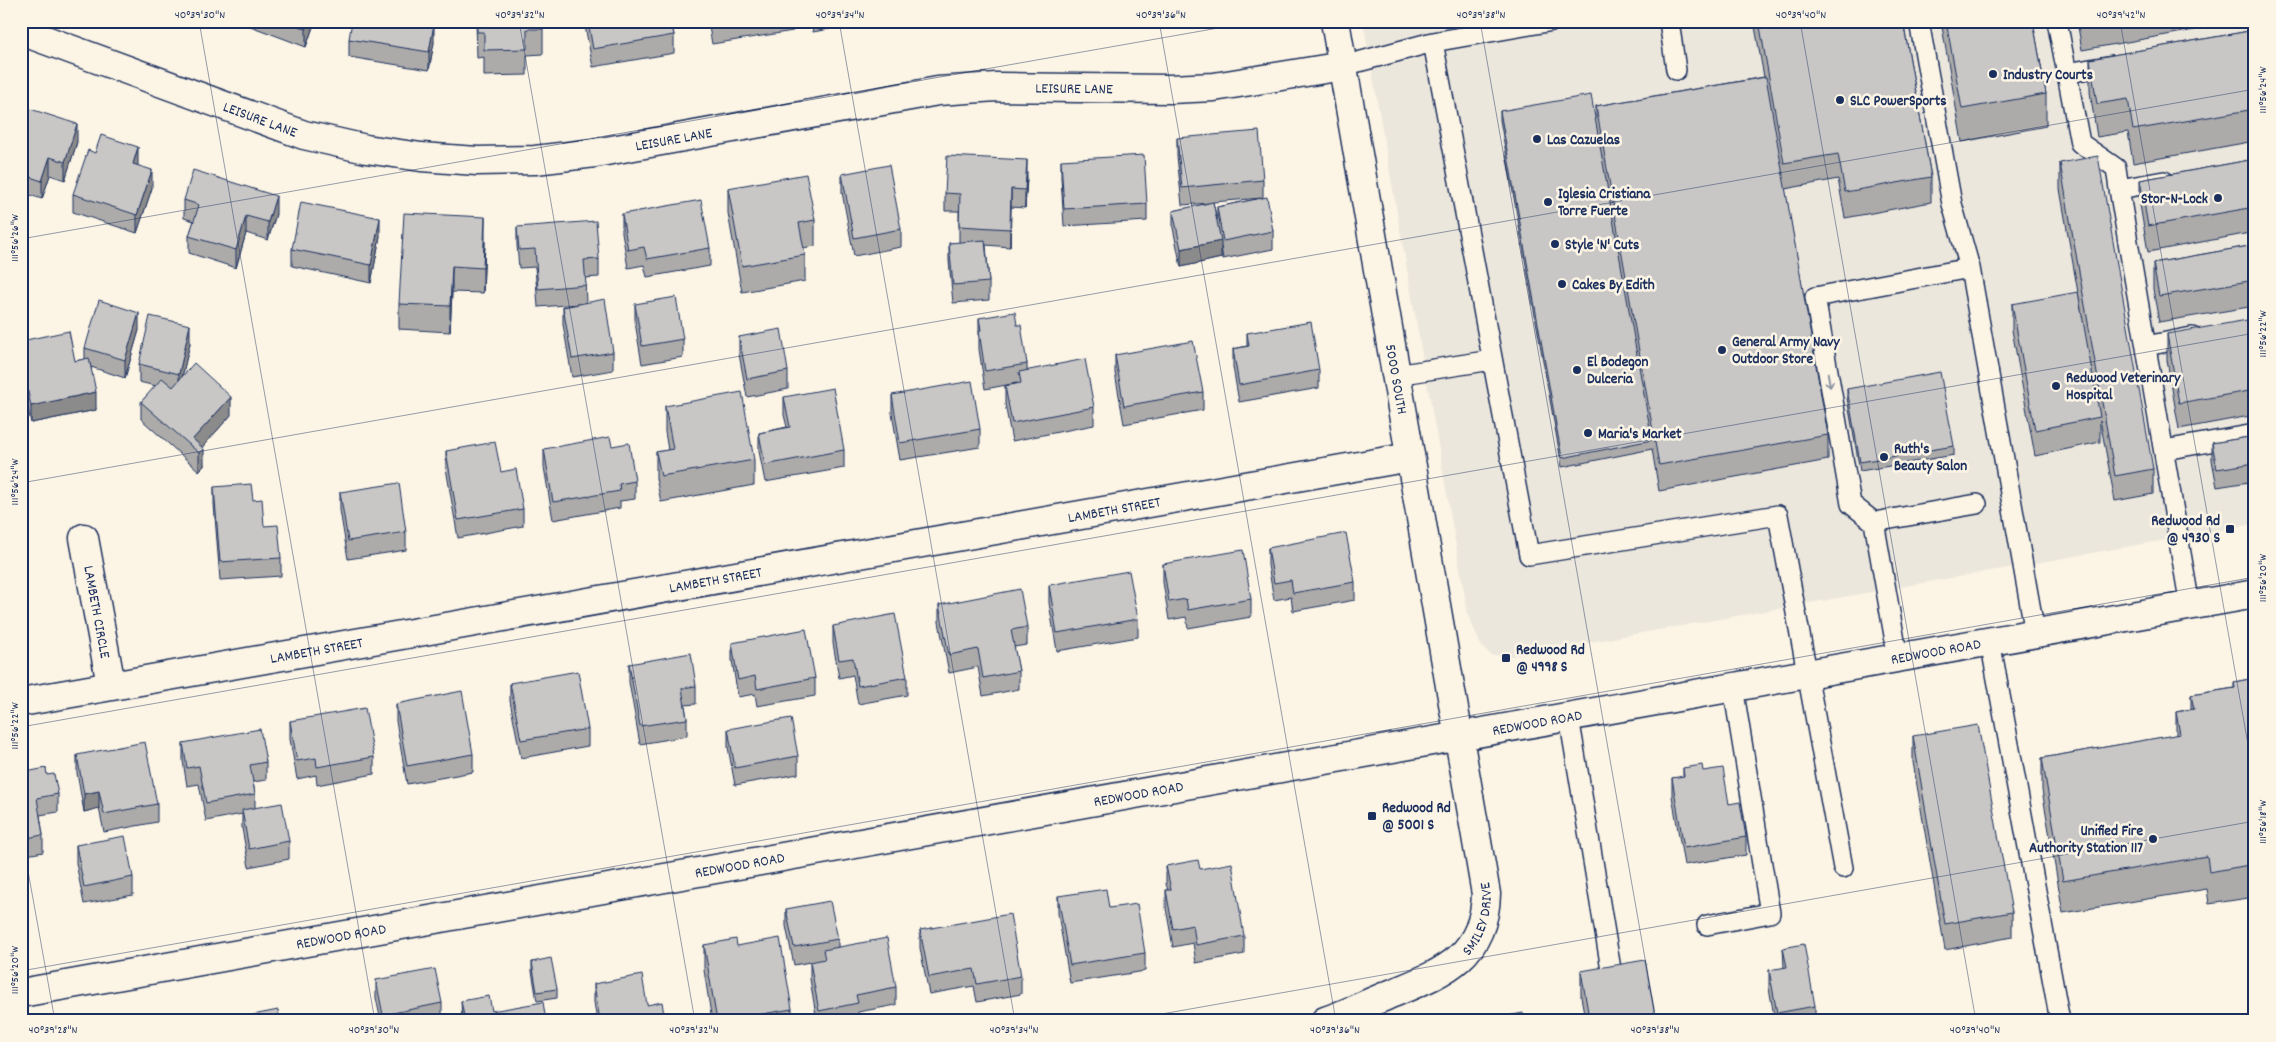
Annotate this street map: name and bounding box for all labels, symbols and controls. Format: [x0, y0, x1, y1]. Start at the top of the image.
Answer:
text: 40°39'30"N [175, 7, 225, 24]
text: 40°39'32"N [495, 7, 545, 24]
text: 40°39'34"N [815, 7, 865, 24]
text: 40°39'36"N [1136, 7, 1186, 24]
text: 40°39'38"N [1457, 7, 1506, 24]
text: 40°39'40"N [1776, 7, 1826, 24]
text: 40°39'42"N [2097, 7, 2146, 24]
place label: Industry Courts [2003, 65, 2093, 87]
text: 111°56'24"W [2255, 66, 2272, 113]
marker: Industry Courts [1987, 68, 1999, 80]
street label: LEISURE LANE [1035, 78, 1113, 101]
place label: SLC PowerSports [1850, 91, 1947, 113]
marker: SLC PowerSports [1834, 94, 1846, 106]
street label: LEISURE LANE [219, 97, 300, 145]
street label: LEISURE LANE [634, 123, 714, 159]
place label: Las Cazuelas [1547, 130, 1620, 152]
marker: Las Cazuelas [1531, 133, 1543, 145]
place label: Iglesia Cristiana Torre Fuerte [1558, 184, 1651, 223]
place label: Stor-N-Lock [2141, 189, 2208, 211]
marker: Stor-N-Lock [2212, 192, 2224, 204]
marker: Iglesia Cristiana Torre Fuerte [1542, 196, 1554, 208]
text: 111°56'26"W [7, 214, 24, 262]
place label: Style 'N' Cuts [1565, 235, 1639, 257]
marker: Style 'N' Cuts [1549, 238, 1561, 250]
place label: Cakes By Edith [1572, 275, 1655, 297]
marker: Cakes By Edith [1556, 278, 1568, 290]
text: 111°56'22"W [2255, 310, 2272, 358]
place label: General Army Navy Outdoor Store [1732, 332, 1841, 371]
street label: 5000 SOUTH [1378, 342, 1412, 416]
marker: General Army Navy Outdoor Store [1716, 344, 1728, 356]
place label: El Bodegon Dulceria [1587, 352, 1648, 391]
marker: El Bodegon Dulceria [1571, 364, 1583, 376]
place label: Redwood Veterinary Hospital [2066, 368, 2181, 407]
one-way arrow [1825, 371, 1835, 387]
marker: Redwood Veterinary Hospital [2050, 380, 2062, 392]
place label: Maria's Market [1598, 424, 1682, 446]
marker: Maria's Market [1582, 427, 1594, 439]
place label: Ruth's Beauty Salon [1894, 439, 1967, 478]
marker: Ruth's Beauty Salon [1878, 451, 1890, 463]
text: 111°56'24"W [7, 458, 24, 505]
street label: LAMBETH STREET [1066, 492, 1163, 530]
place label: Redwood Rd @ 4930 S [2151, 511, 2220, 550]
marker: Redwood Rd @ 4930 S [2224, 523, 2236, 535]
text: 111°56'20"W [2255, 554, 2272, 602]
street label: LAMBETH STREET [668, 563, 764, 600]
street label: LAMBETH CIRCLE [76, 564, 115, 661]
street label: LAMBETH STREET [269, 633, 365, 671]
street label: REDWOOD ROAD [1889, 634, 1983, 672]
place label: Redwood Rd @ 4998 S [1516, 640, 1585, 679]
marker: Redwood Rd @ 4998 S [1500, 652, 1512, 664]
text: 111°56'22"W [7, 702, 24, 750]
street label: REDWOOD ROAD [1491, 705, 1584, 743]
street label: REDWOOD ROAD [1092, 777, 1186, 814]
place label: Redwood Rd @ 5001 S [1382, 798, 1451, 837]
text: 111°56'18"W [2255, 800, 2272, 844]
marker: Redwood Rd @ 5001 S [1366, 810, 1378, 822]
place label: Unified Fire Authority Station 117 [2029, 821, 2143, 860]
marker: Unified Fire Authority Station 117 [2147, 833, 2159, 845]
street label: REDWOOD ROAD [693, 848, 787, 885]
street label: SMILEY DRIVE [1458, 880, 1499, 961]
street label: REDWOOD ROAD [295, 919, 388, 957]
text: 111°56'20"W [7, 946, 24, 994]
text: 40°39'28"N [29, 1022, 77, 1039]
text: 40°39'30"N [349, 1022, 399, 1039]
text: 40°39'32"N [669, 1022, 719, 1039]
text: 40°39'34"N [989, 1022, 1039, 1039]
text: 40°39'36"N [1310, 1022, 1360, 1039]
text: 40°39'38"N [1631, 1022, 1680, 1039]
text: 40°39'40"N [1950, 1022, 2000, 1039]

